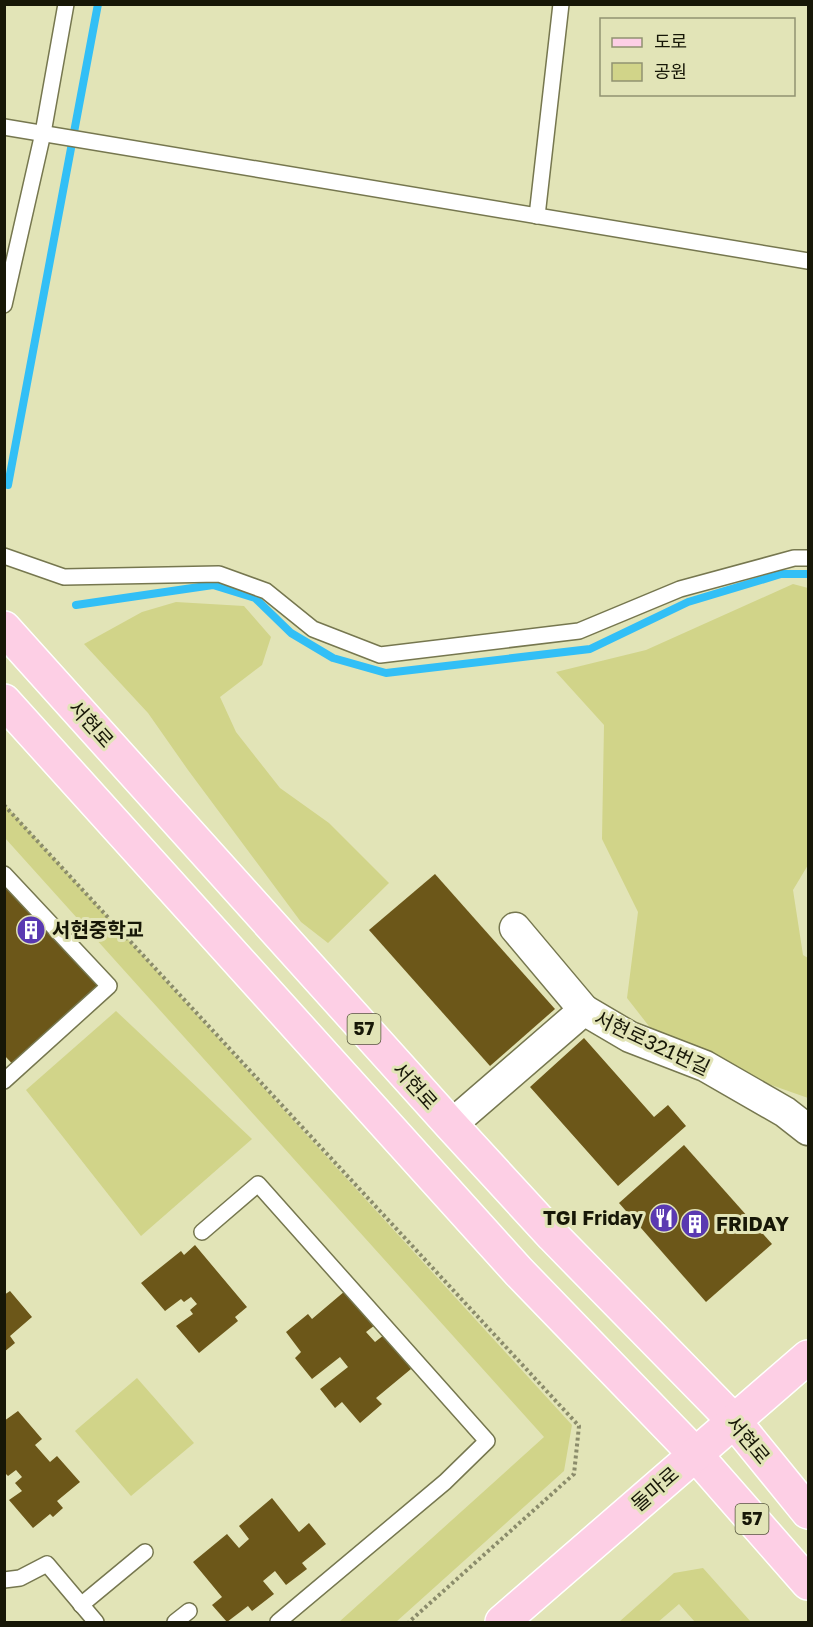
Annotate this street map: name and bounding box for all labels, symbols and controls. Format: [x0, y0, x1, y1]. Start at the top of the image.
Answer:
legend [600, 18, 795, 96]
text: 도로 [654, 30, 687, 52]
text: 공원 [654, 60, 687, 82]
street label: 서현로 [64, 695, 119, 752]
building icon: 서현중학교 [15, 914, 47, 946]
place label: 서현중학교 [52, 917, 144, 941]
street label: 서현로321번길 [591, 1005, 714, 1079]
road number: 57 [348, 1014, 380, 1044]
street label: 서현로 [388, 1057, 443, 1114]
restaurant icon: TGI Friday [648, 1202, 680, 1234]
place label: TGI Friday [543, 1205, 643, 1229]
building icon: FRIDAY [679, 1208, 711, 1240]
place label: FRIDAY [716, 1211, 789, 1235]
street label: 서현로 [722, 1410, 776, 1468]
street label: 돌마로 [626, 1461, 683, 1515]
road number: 57 [736, 1504, 768, 1534]

